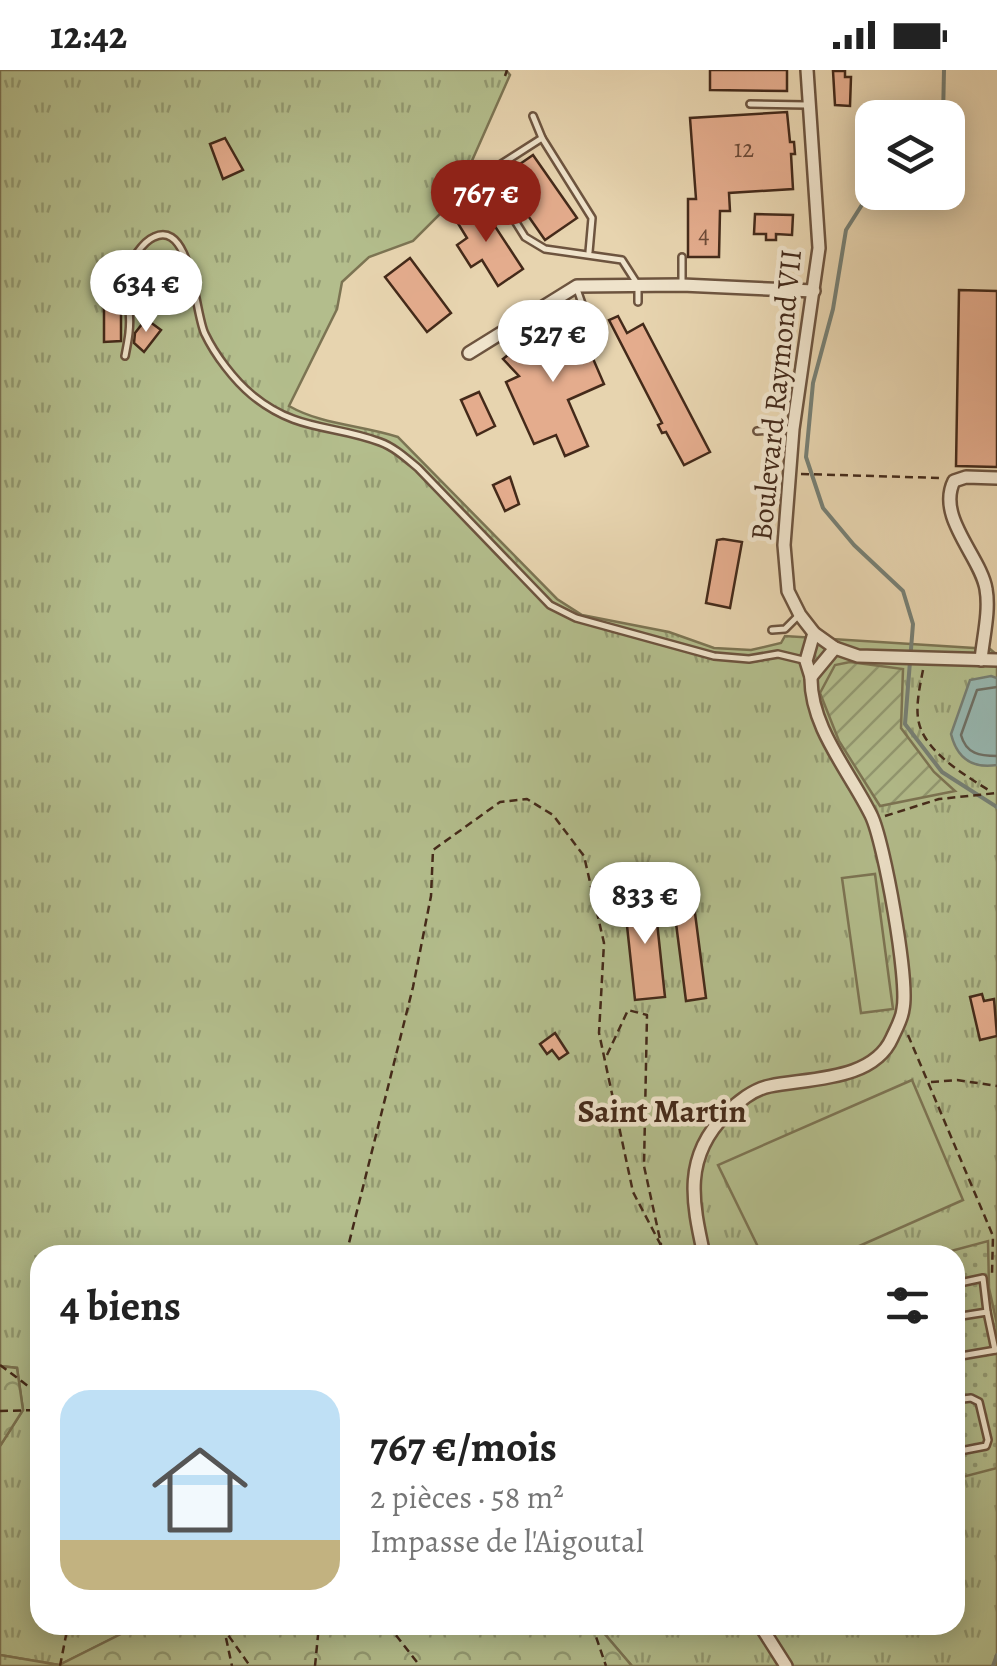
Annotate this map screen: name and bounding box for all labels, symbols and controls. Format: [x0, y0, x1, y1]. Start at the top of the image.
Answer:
text: 12:42 [50, 9, 127, 61]
map controls [855, 100, 965, 210]
button: layers [855, 100, 965, 210]
house number: 12 [734, 132, 754, 166]
pin: 767 € [416, 160, 556, 245]
text: 767 € [453, 170, 519, 214]
house number: 4 [698, 218, 710, 252]
street label: Boulevard Raymond VII [741, 247, 811, 543]
pin: 634 € [76, 250, 216, 335]
text: 634 € [112, 260, 180, 304]
pin: 527 € [483, 300, 623, 385]
text: 527 € [520, 310, 586, 354]
pin: 833 € [575, 862, 715, 947]
text: 833 € [612, 872, 678, 916]
district label: Saint Martin [578, 1089, 746, 1133]
text: 4 biens [60, 1277, 181, 1334]
icon: filters [880, 1278, 935, 1333]
text: 767 €/mois [370, 1418, 557, 1475]
icon: home [140, 1430, 260, 1550]
text: 2 pièces · 58 m² [370, 1475, 564, 1519]
text: Impasse de l'Aigoutal [370, 1519, 644, 1563]

